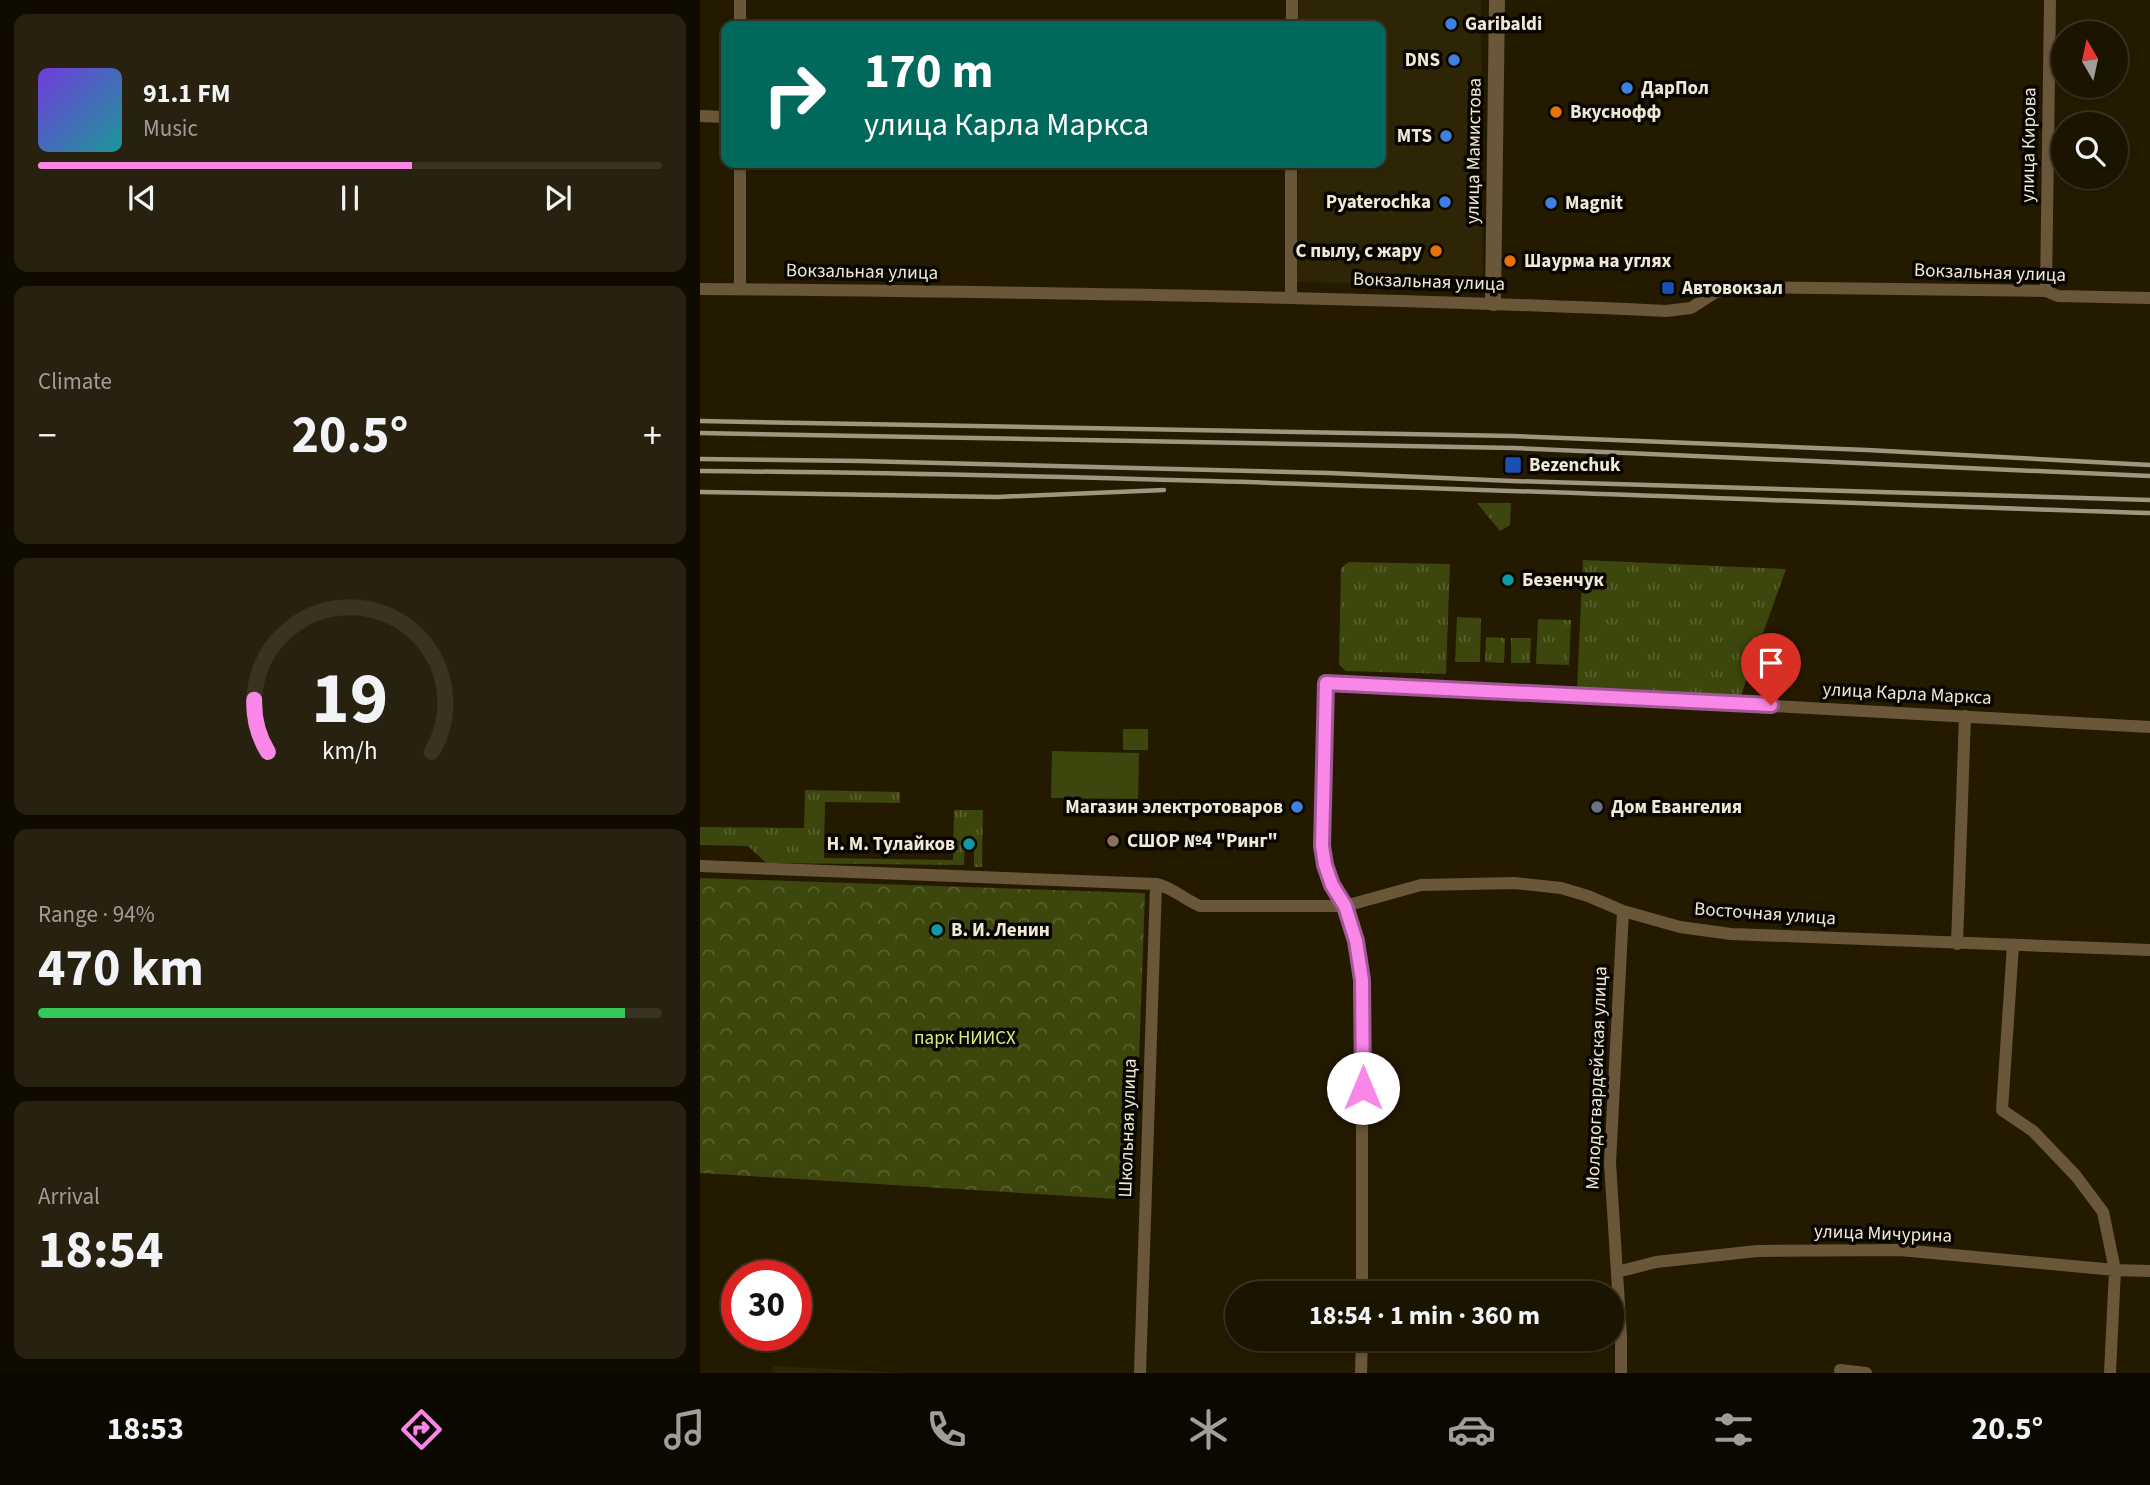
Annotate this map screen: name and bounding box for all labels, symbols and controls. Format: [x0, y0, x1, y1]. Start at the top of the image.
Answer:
place label: Garibaldi [1465, 11, 1542, 38]
marker: Garibaldi [1443, 16, 1459, 32]
north arrow [2051, 21, 2128, 98]
map controls [2051, 21, 2128, 189]
text: 170 m [864, 37, 993, 107]
place label: DNS [1405, 47, 1440, 74]
icon: right [749, 49, 840, 140]
marker: DNS [1446, 52, 1462, 68]
text: 91.1 FM [143, 75, 231, 112]
place label: ДарПол [1641, 75, 1709, 102]
street label: улица Мамистова [1459, 78, 1489, 224]
marker: ДарПол [1619, 80, 1635, 96]
street label: улица Кирова [2014, 87, 2044, 203]
place label: Вкуснофф [1570, 99, 1662, 126]
text: улица Карла Маркса [864, 102, 1149, 148]
marker: Вкуснофф [1548, 104, 1564, 120]
text: Music [143, 112, 198, 145]
button: search [2051, 112, 2128, 189]
place label: MTS [1397, 123, 1432, 150]
marker: MTS [1438, 128, 1454, 144]
icon: previous [123, 179, 161, 217]
icon: pause [331, 179, 369, 217]
icon: next [539, 179, 577, 217]
place label: Pyaterochka [1326, 189, 1431, 216]
place label: Magnit [1565, 190, 1623, 217]
marker: Pyaterochka [1437, 194, 1453, 210]
marker: Magnit [1543, 195, 1559, 211]
place label: С пылу, с жару [1295, 238, 1422, 265]
marker: С пылу, с жару [1428, 243, 1444, 259]
place label: Шаурма на углях [1524, 248, 1672, 275]
marker: Шаурма на углях [1502, 253, 1518, 269]
street label: Вокзальная улица [786, 257, 938, 287]
street label: Вокзальная улица [1913, 257, 2067, 289]
street label: Вокзальная улица [1352, 266, 1506, 298]
place label: Автовокзал [1681, 275, 1783, 302]
marker: Автовокзал [1660, 280, 1676, 296]
text: Climate [38, 365, 112, 398]
text: 20.5° [292, 399, 408, 473]
text: − [38, 409, 57, 463]
text: + [643, 409, 662, 463]
place label: Bezenchuk [1529, 452, 1621, 479]
marker: Bezenchuk [1503, 455, 1523, 475]
place label: Безенчук [1522, 567, 1605, 594]
marker: Безенчук [1500, 572, 1516, 588]
pin [1741, 633, 1801, 705]
icon: arrive [1752, 644, 1790, 682]
text: 19 [312, 648, 388, 752]
street label: улица Карла Маркса [1822, 676, 1992, 712]
text: km/h [322, 733, 378, 769]
place label: Магазин электротоваров [1065, 794, 1283, 821]
place label: Дом Евангелия [1611, 794, 1742, 821]
marker: Магазин электротоваров [1289, 799, 1305, 815]
marker: Дом Евангелия [1589, 799, 1605, 815]
place label: СШОР №4 "Ринг" [1127, 828, 1278, 855]
place label: Н. М. Тулайков [827, 831, 955, 858]
marker: СШОР №4 "Ринг" [1105, 833, 1121, 849]
marker: Н. М. Тулайков [961, 836, 977, 852]
street label: Восточная улица [1693, 896, 1837, 932]
text: Range · 94% [38, 898, 155, 931]
place label: В. И. Ленин [951, 917, 1050, 944]
marker: В. И. Ленин [929, 922, 945, 938]
text: 470 km [38, 932, 204, 1006]
street label: Молодогвардейская улица [1580, 966, 1614, 1190]
park label: парк НИИСХ [914, 1025, 1016, 1052]
position arrow [1326, 1051, 1400, 1125]
street label: Школьная улица [1112, 1058, 1144, 1198]
text: Arrival [38, 1180, 100, 1213]
text: 18:54 [38, 1214, 163, 1288]
street label: улица Мичурина [1813, 1218, 1953, 1250]
speed limit sign: 30 [721, 1260, 812, 1351]
text: 18:54 · 1 min · 360 m [1309, 1297, 1540, 1334]
icon: directions [397, 1405, 446, 1454]
icon: music [660, 1405, 709, 1454]
icon: phone [922, 1405, 971, 1454]
icon: climate [1184, 1405, 1233, 1454]
icon: car [1447, 1405, 1496, 1454]
icon: filters [1709, 1405, 1758, 1454]
text: 18:53 [107, 1406, 184, 1452]
text: 20.5° [1971, 1406, 2043, 1452]

